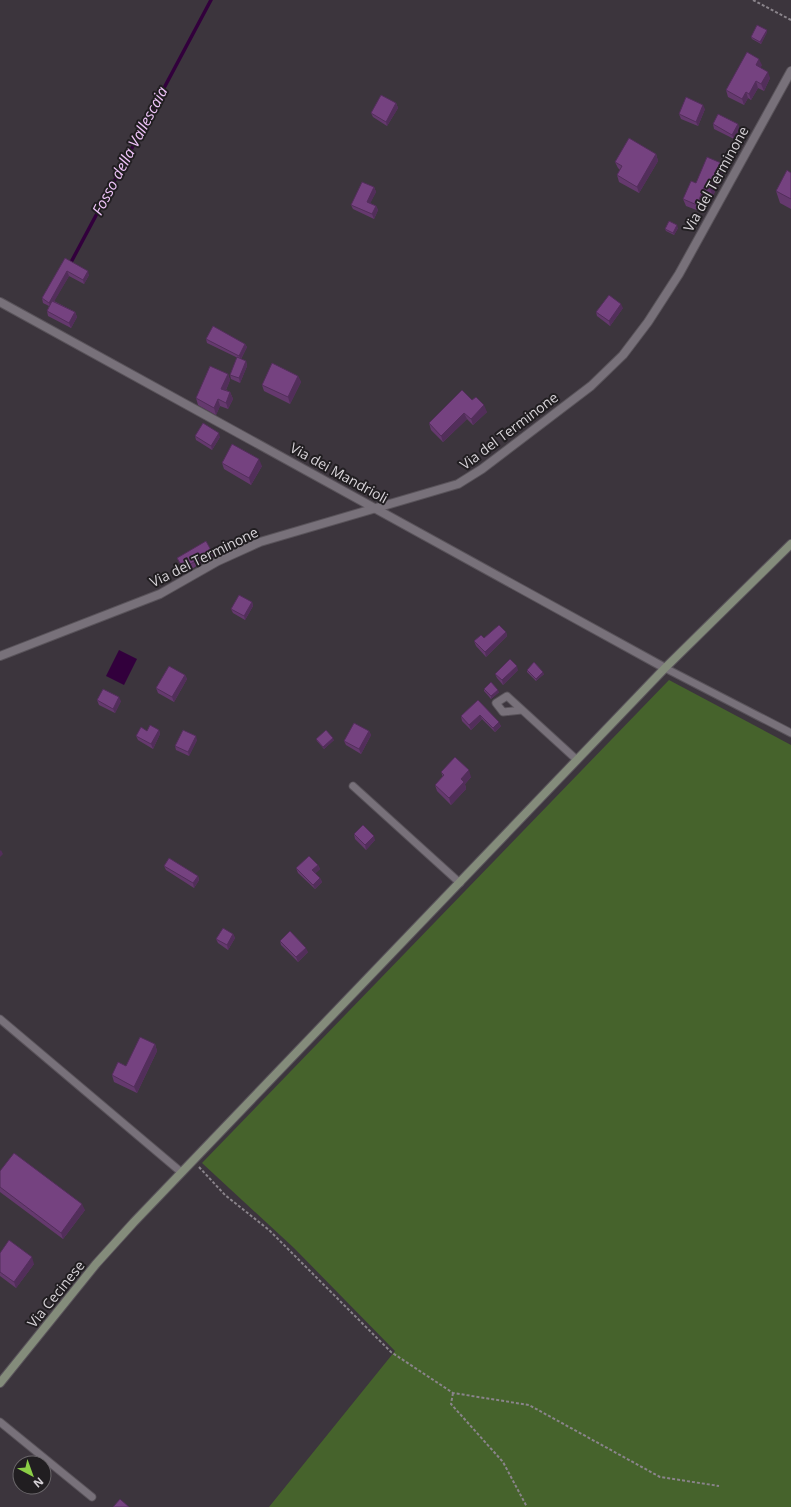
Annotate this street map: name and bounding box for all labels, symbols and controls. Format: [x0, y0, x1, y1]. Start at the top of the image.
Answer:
water label: Fosso della Vallescaia [87, 82, 172, 218]
street label: Via del Terminone [679, 122, 753, 235]
street label: Via del Terminone [456, 387, 562, 474]
street label: Via dei Mandrioli [287, 438, 392, 507]
street label: Via del Terminone [147, 522, 261, 591]
street label: Via Cecinese [23, 1256, 89, 1331]
north arrow [12, 1455, 52, 1495]
text: N [31, 1474, 47, 1492]

